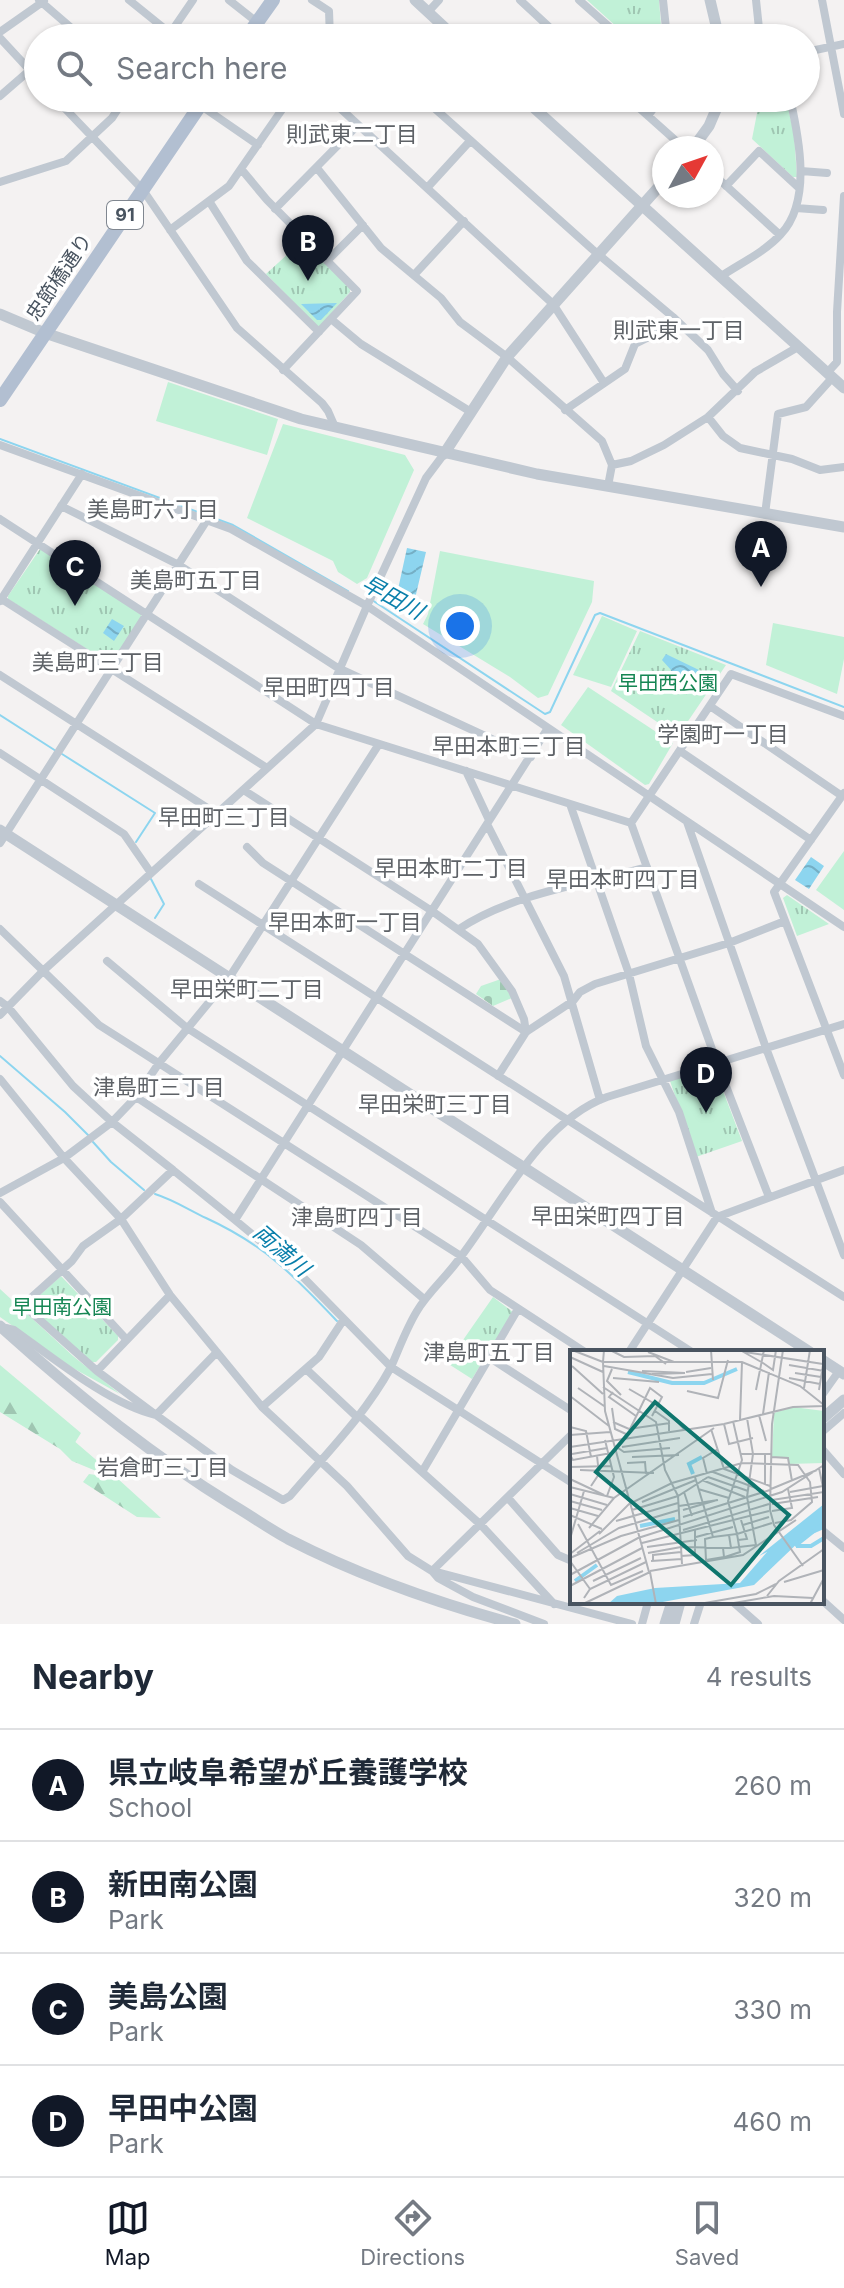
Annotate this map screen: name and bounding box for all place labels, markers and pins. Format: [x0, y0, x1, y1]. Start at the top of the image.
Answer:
pin: B [282, 215, 334, 281]
pin: A [735, 521, 787, 587]
pin: C [49, 540, 101, 606]
pin: D [680, 1047, 732, 1113]

